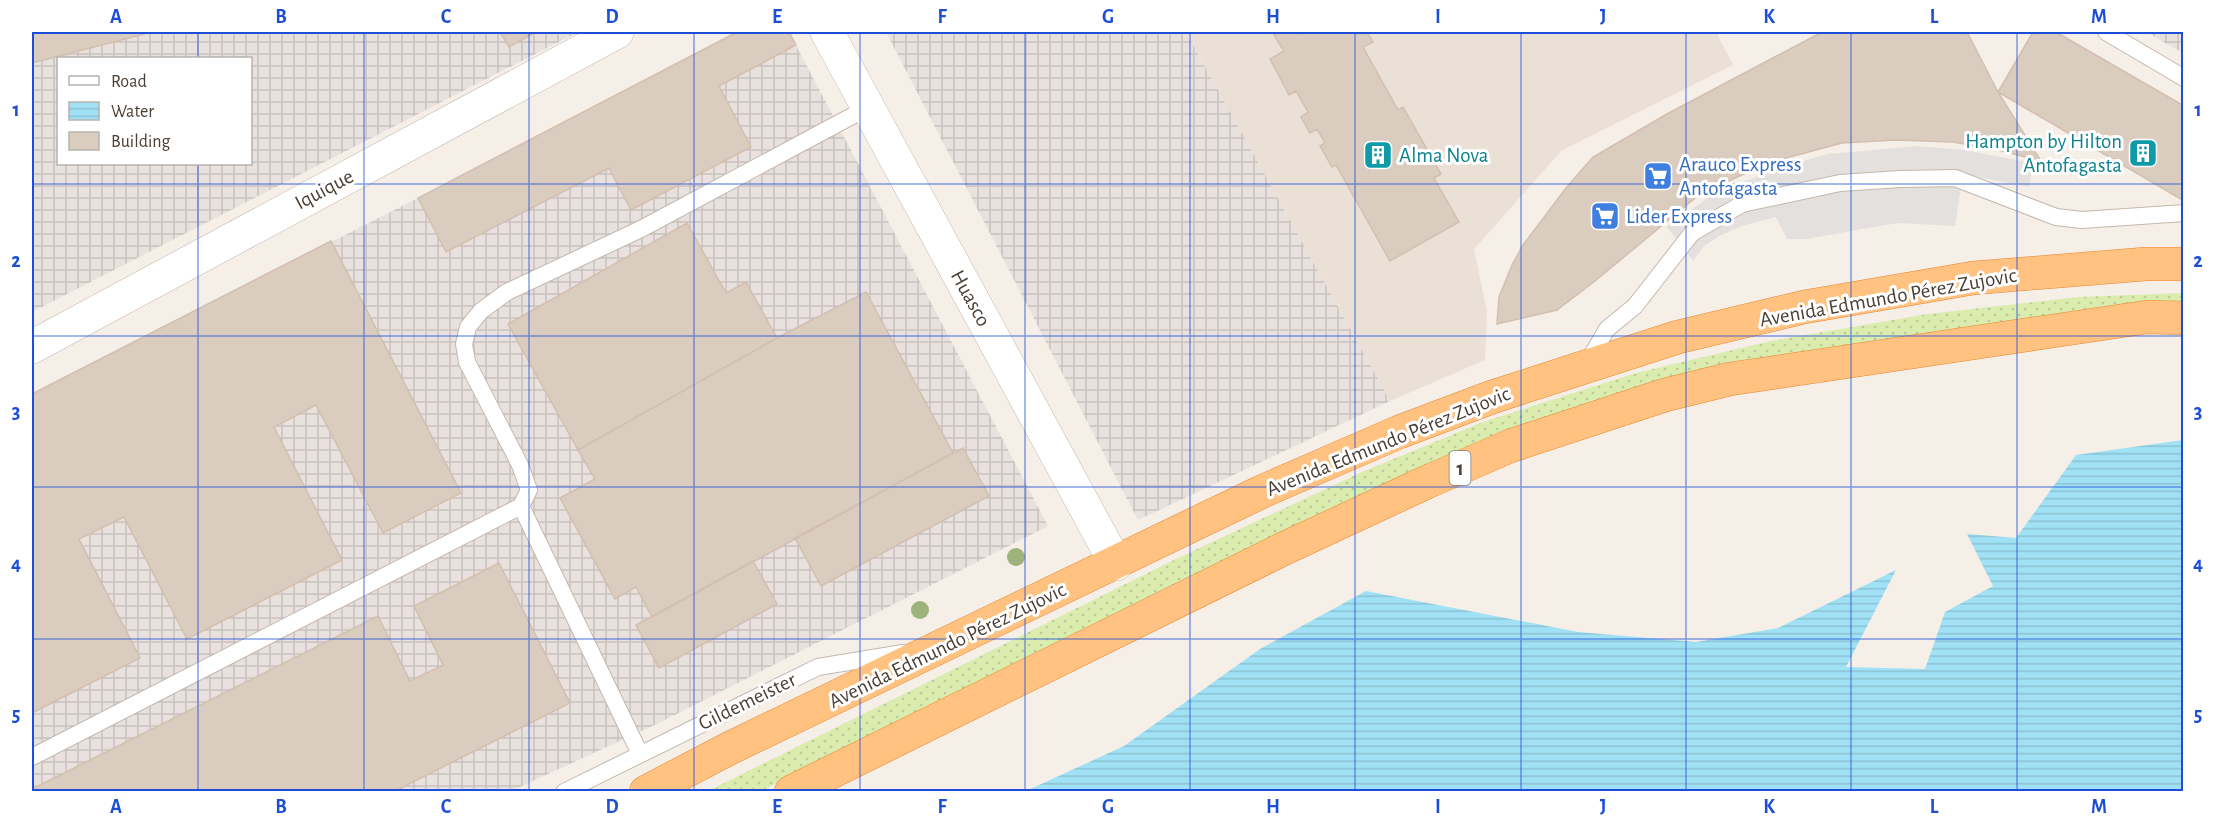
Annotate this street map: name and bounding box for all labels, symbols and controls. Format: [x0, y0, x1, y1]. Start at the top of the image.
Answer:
text: A [110, 7, 122, 27]
text: B [275, 7, 287, 27]
text: C [441, 7, 452, 27]
text: D [605, 7, 619, 27]
text: E [772, 7, 782, 27]
text: F [937, 7, 947, 27]
text: G [1102, 7, 1114, 27]
text: H [1266, 7, 1280, 27]
text: I [1435, 7, 1441, 27]
text: J [1600, 7, 1606, 27]
text: K [1763, 7, 1775, 27]
text: L [1930, 7, 1939, 27]
text: M [2091, 7, 2107, 27]
legend [57, 57, 252, 165]
text: Road [111, 73, 147, 91]
text: 1 [12, 100, 20, 120]
text: 1 [2194, 100, 2202, 120]
text: Water [111, 103, 154, 121]
place label: Hampton by Hilton Antofagasta [1965, 131, 2122, 176]
text: Building [111, 133, 171, 151]
building icon: Hampton by Hilton Antofagasta [2127, 137, 2159, 169]
building icon: Alma Nova [1362, 139, 1394, 171]
place label: Alma Nova [1399, 145, 1489, 166]
place label: Arauco Express Antofagasta [1679, 154, 1801, 199]
supermarket icon: Arauco Express Antofagasta [1642, 160, 1674, 192]
street label: Iquique [292, 165, 357, 213]
supermarket icon: Lider Express [1589, 200, 1621, 232]
place label: Lider Express [1626, 206, 1732, 227]
text: 2 [11, 251, 21, 271]
text: 2 [2193, 251, 2203, 271]
street label: Avenida Edmundo Pérez Zujovic [1758, 265, 2018, 330]
street label: Huasco [947, 267, 994, 330]
street label: Avenida Edmundo Pérez Zujovic [1263, 383, 1513, 500]
text: 3 [12, 402, 20, 422]
text: 3 [2194, 402, 2202, 422]
road number: 1 [1450, 451, 1470, 485]
text: 4 [11, 554, 21, 574]
text: 4 [2193, 554, 2203, 574]
street label: Avenida Edmundo Pérez Zujovic [826, 579, 1069, 712]
street label: Gildemeister [695, 669, 799, 734]
text: 5 [12, 705, 20, 725]
text: 5 [2194, 705, 2202, 725]
text: A [110, 797, 122, 817]
text: B [275, 797, 287, 817]
text: C [441, 797, 452, 817]
text: D [605, 797, 619, 817]
text: E [772, 797, 782, 817]
text: F [937, 797, 947, 817]
text: G [1102, 797, 1114, 817]
text: H [1266, 797, 1280, 817]
text: I [1435, 797, 1441, 817]
text: J [1600, 797, 1606, 817]
text: K [1763, 797, 1775, 817]
text: L [1930, 797, 1939, 817]
text: M [2091, 797, 2107, 817]

